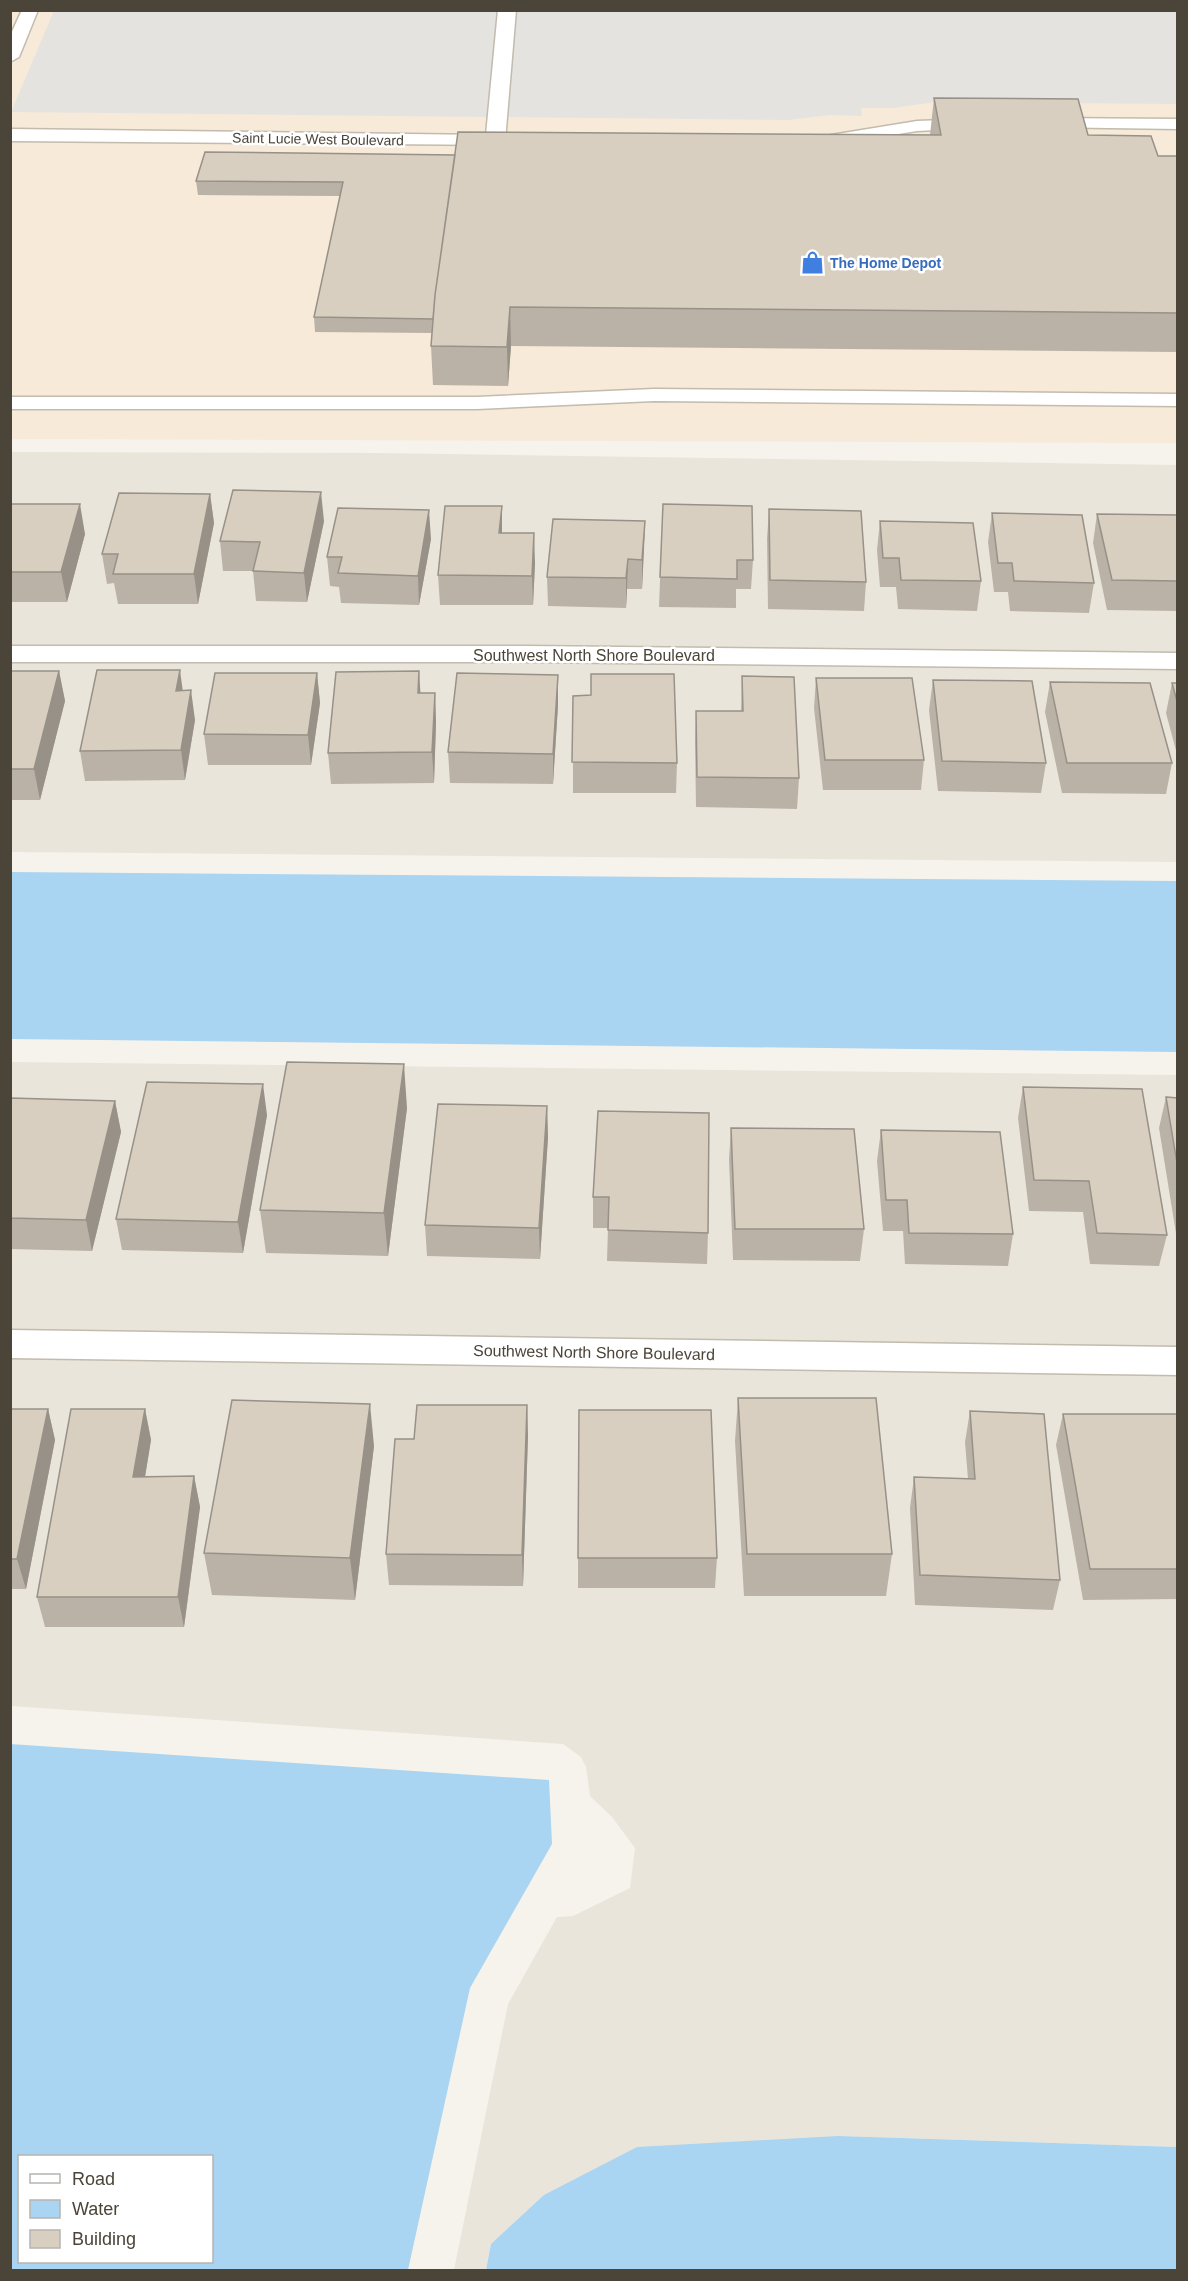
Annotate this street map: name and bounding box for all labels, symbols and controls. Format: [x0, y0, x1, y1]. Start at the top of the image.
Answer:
street label: Saint Lucie West Boulevard [232, 130, 404, 148]
shop icon: The Home Depot [799, 250, 825, 276]
place label: The Home Depot [830, 255, 942, 271]
street label: Southwest North Shore Boulevard [473, 647, 715, 664]
street label: Southwest North Shore Boulevard [473, 1342, 715, 1363]
legend [18, 2155, 213, 2263]
text: Road [72, 2169, 115, 2189]
text: Water [72, 2199, 119, 2219]
text: Building [72, 2229, 136, 2249]

